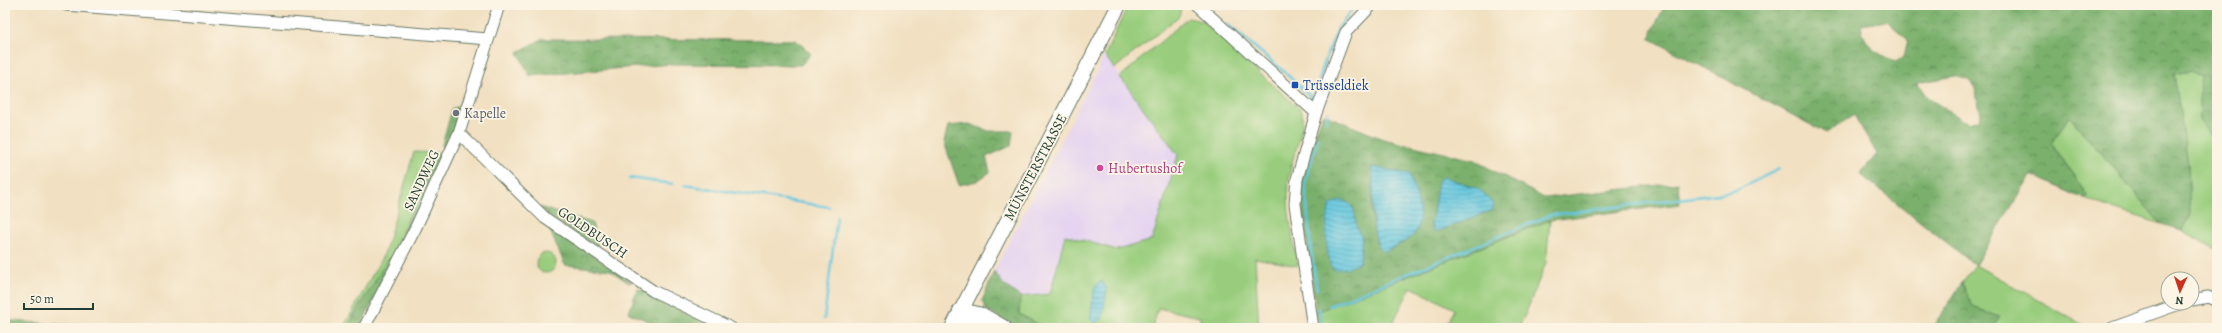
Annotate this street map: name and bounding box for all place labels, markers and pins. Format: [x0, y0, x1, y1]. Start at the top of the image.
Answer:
place label: Trüsseldiek [1303, 76, 1369, 95]
marker: Trüsseldiek [1290, 80, 1300, 90]
place label: Kapelle [464, 104, 506, 123]
marker: Kapelle [451, 108, 461, 118]
place label: Hubertushof [1108, 159, 1184, 178]
marker: Hubertushof [1095, 163, 1105, 173]

